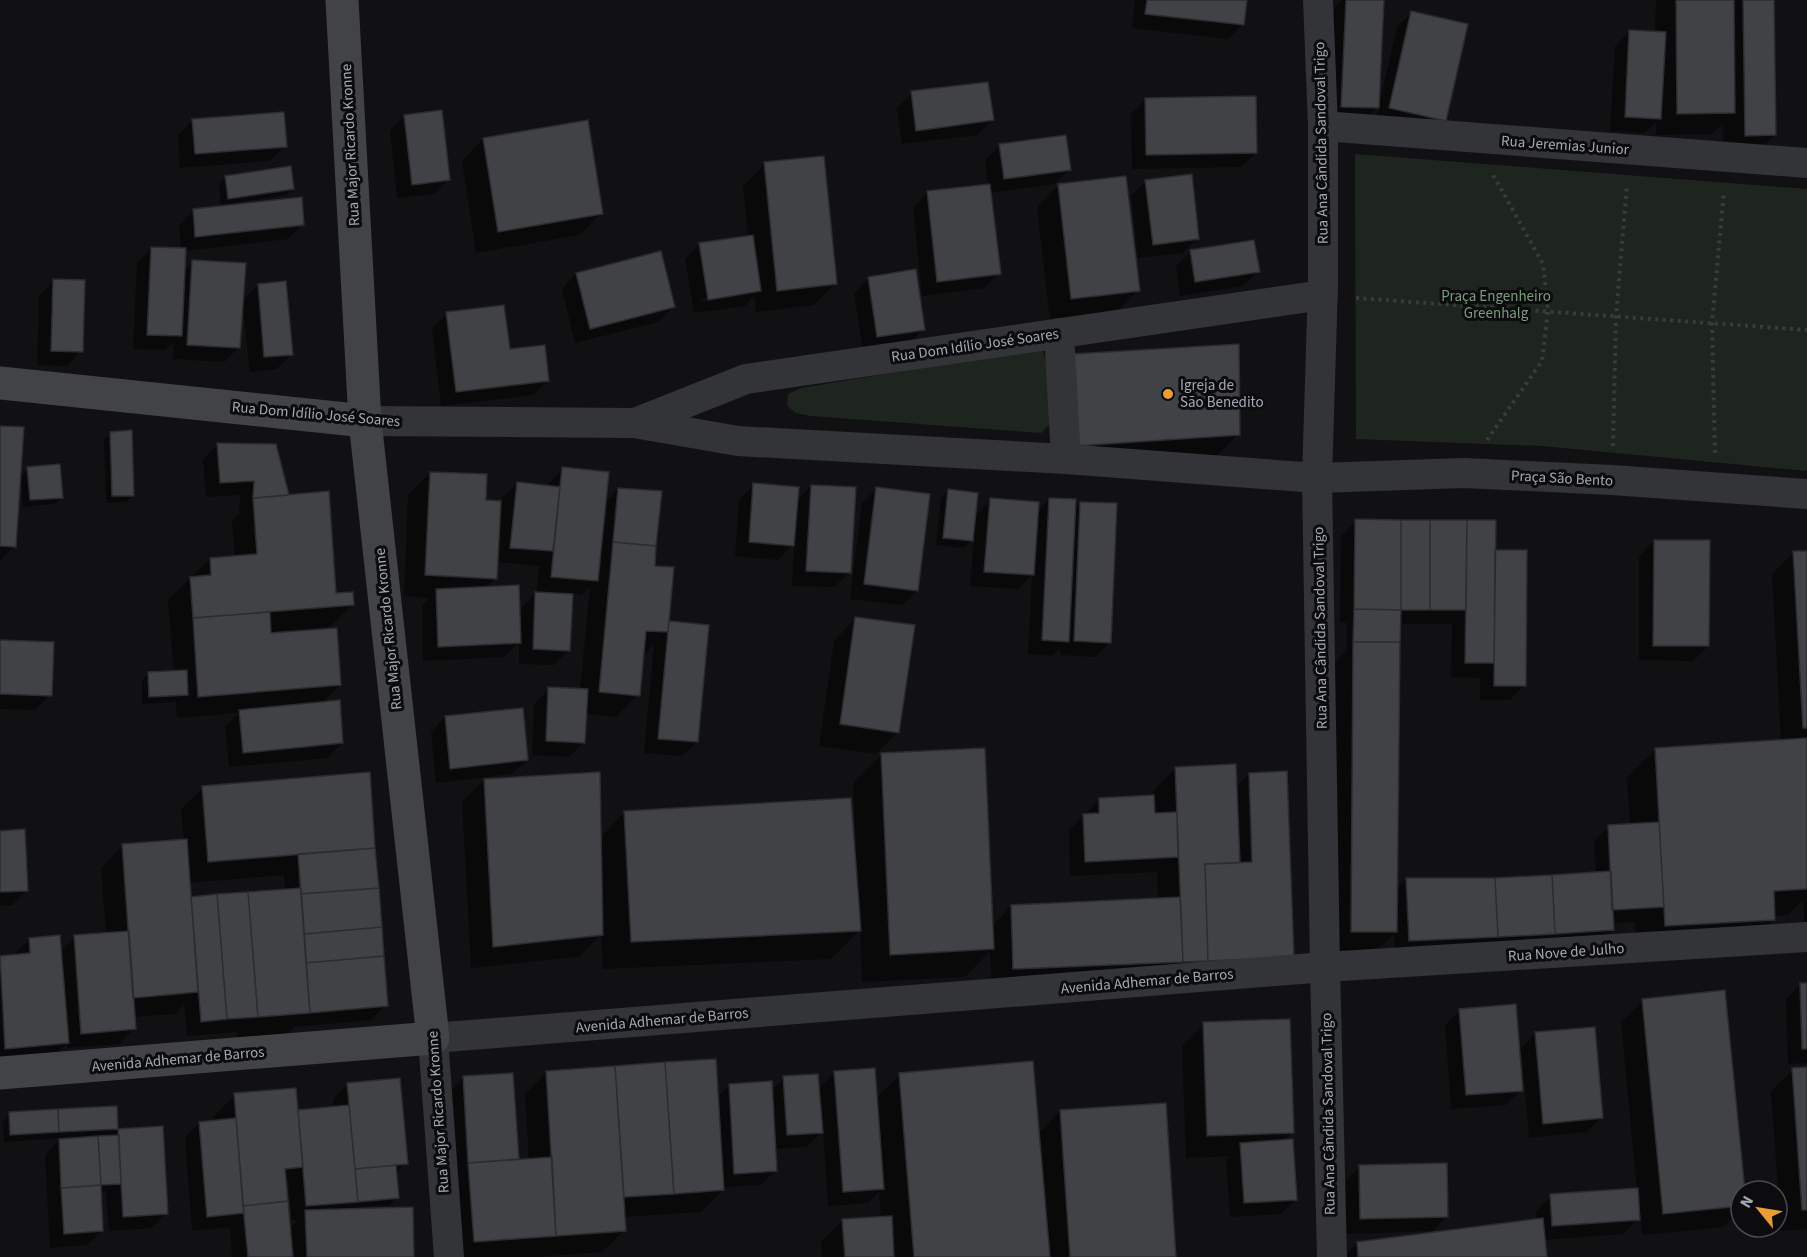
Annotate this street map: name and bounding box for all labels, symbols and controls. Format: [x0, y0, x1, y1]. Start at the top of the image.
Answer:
street label: Rua Ana Cândida Sandoval Trigo [1309, 42, 1334, 244]
street label: Rua Major Ricardo Kronne [336, 63, 365, 227]
street label: Rua Jeremias Junior [1500, 131, 1630, 160]
park label: Praça Engenheiro Greenhalg [1441, 286, 1551, 324]
street label: Rua Dom Idílio José Soares [890, 323, 1060, 368]
place label: Igreja de São Benedito [1180, 375, 1264, 413]
marker: Igreja de São Benedito [1161, 387, 1175, 401]
street label: Rua Dom Idílio José Soares [231, 397, 401, 432]
street label: Praça São Bento [1510, 465, 1614, 492]
street label: Rua Ana Cândida Sandoval Trigo [1308, 527, 1333, 729]
street label: Rua Major Ricardo Kronne [370, 547, 407, 711]
street label: Rua Nove de Julho [1507, 938, 1625, 967]
street label: Avenida Adhemar de Barros [1060, 963, 1234, 1000]
street label: Avenida Adhemar de Barros [575, 1002, 749, 1039]
street label: Rua Ana Cândida Sandoval Trigo [1316, 1013, 1341, 1215]
street label: Rua Major Ricardo Kronne [422, 1030, 455, 1194]
street label: Avenida Adhemar de Barros [91, 1041, 265, 1078]
north arrow [1729, 1179, 1789, 1239]
text: N [1735, 1192, 1759, 1212]

